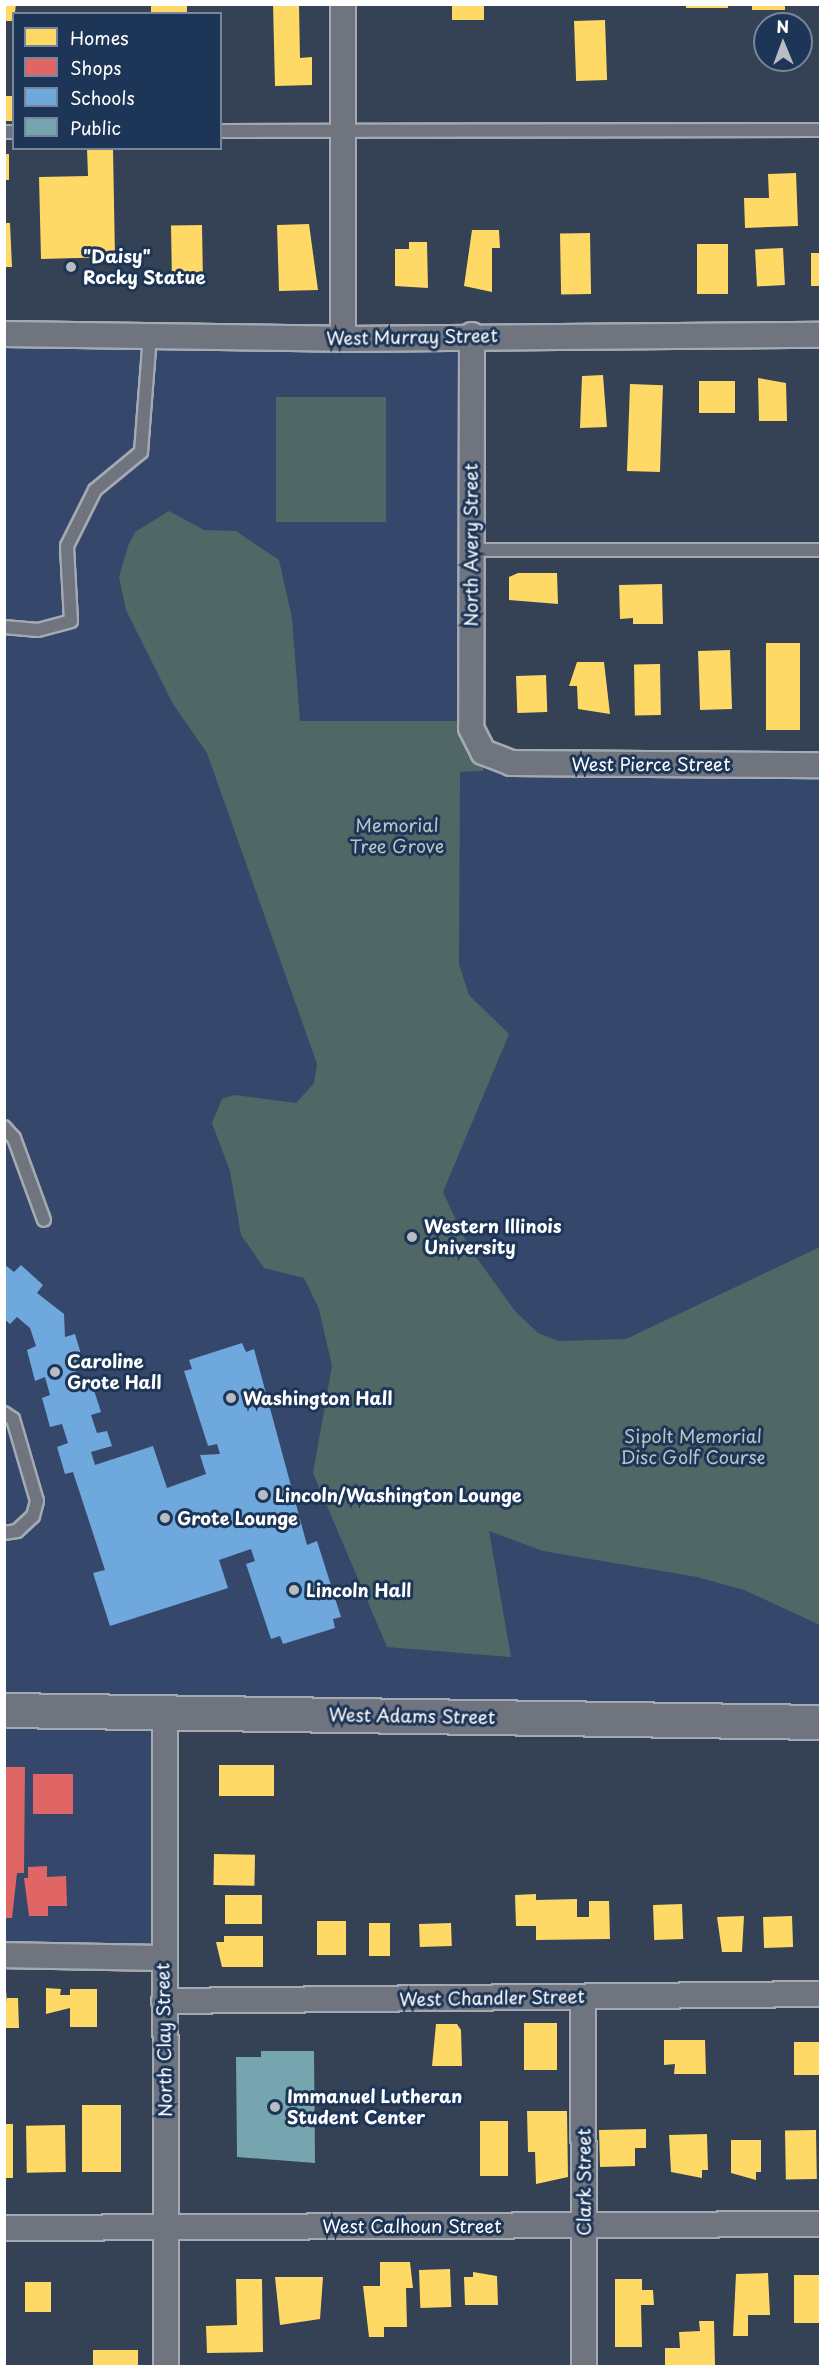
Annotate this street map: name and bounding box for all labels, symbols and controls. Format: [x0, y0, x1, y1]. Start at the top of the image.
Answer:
legend [12, 12, 222, 150]
north arrow [753, 12, 813, 72]
text: N [776, 14, 789, 38]
text: Homes [70, 24, 128, 51]
text: Shops [70, 54, 121, 81]
text: Schools [70, 84, 135, 111]
text: Public [70, 114, 121, 141]
place label: "Daisy" Rocky Statue [83, 246, 207, 288]
marker: "Daisy" Rocky Statue [64, 260, 78, 274]
street label: West Murray Street [326, 325, 498, 349]
street label: North Avery Street [460, 462, 482, 628]
street label: West Pierce Street [571, 753, 731, 775]
park label: Memorial Tree Grove [349, 815, 445, 858]
place label: Western Illinois University [424, 1216, 562, 1258]
marker: Western Illinois University [405, 1230, 419, 1244]
place label: Caroline Grote Hall [67, 1351, 162, 1394]
marker: Caroline Grote Hall [48, 1365, 62, 1379]
place label: Washington Hall [243, 1387, 393, 1409]
marker: Washington Hall [224, 1391, 238, 1405]
park label: Sipolt Memorial Disc Golf Course [620, 1426, 766, 1468]
place label: Lincoln/Washington Lounge [275, 1484, 522, 1506]
marker: Lincoln/Washington Lounge [256, 1488, 270, 1502]
place label: Grote Lounge [177, 1507, 298, 1529]
marker: Grote Lounge [158, 1511, 172, 1525]
place label: Lincoln Hall [306, 1579, 411, 1601]
marker: Lincoln Hall [287, 1583, 301, 1597]
street label: West Adams Street [328, 1704, 496, 1728]
street label: North Clay Street [152, 1962, 176, 2118]
street label: West Chandler Street [398, 1986, 586, 2010]
place label: Immanuel Lutheran Student Center [287, 2086, 464, 2128]
marker: Immanuel Lutheran Student Center [268, 2100, 282, 2114]
street label: Clark Street [573, 2128, 595, 2236]
street label: West Calhoun Street [322, 2215, 502, 2237]

